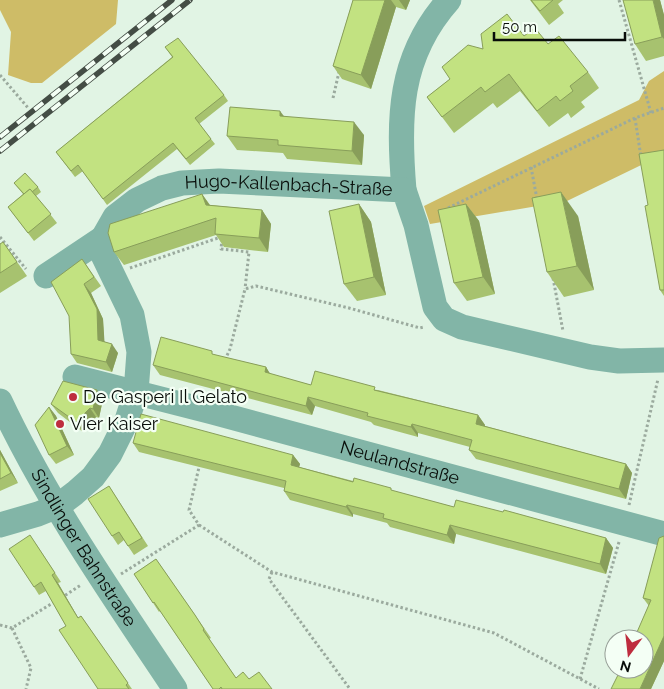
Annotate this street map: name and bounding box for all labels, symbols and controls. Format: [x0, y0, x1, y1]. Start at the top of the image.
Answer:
scale bar [494, 10, 625, 42]
text: 50 m [502, 18, 537, 36]
street label: Hugo-Kallenbach-Straße [184, 170, 393, 199]
place label: De Gasperi Il Gelato [83, 386, 247, 407]
marker: De Gasperi Il Gelato [67, 391, 79, 403]
place label: Vier Kaiser [70, 413, 159, 434]
marker: Vier Kaiser [54, 418, 66, 430]
street label: Neulandstraße [338, 436, 462, 488]
street label: Sindlinger Bahnstraße [27, 465, 141, 631]
north arrow [604, 629, 654, 679]
text: N [618, 657, 633, 676]

